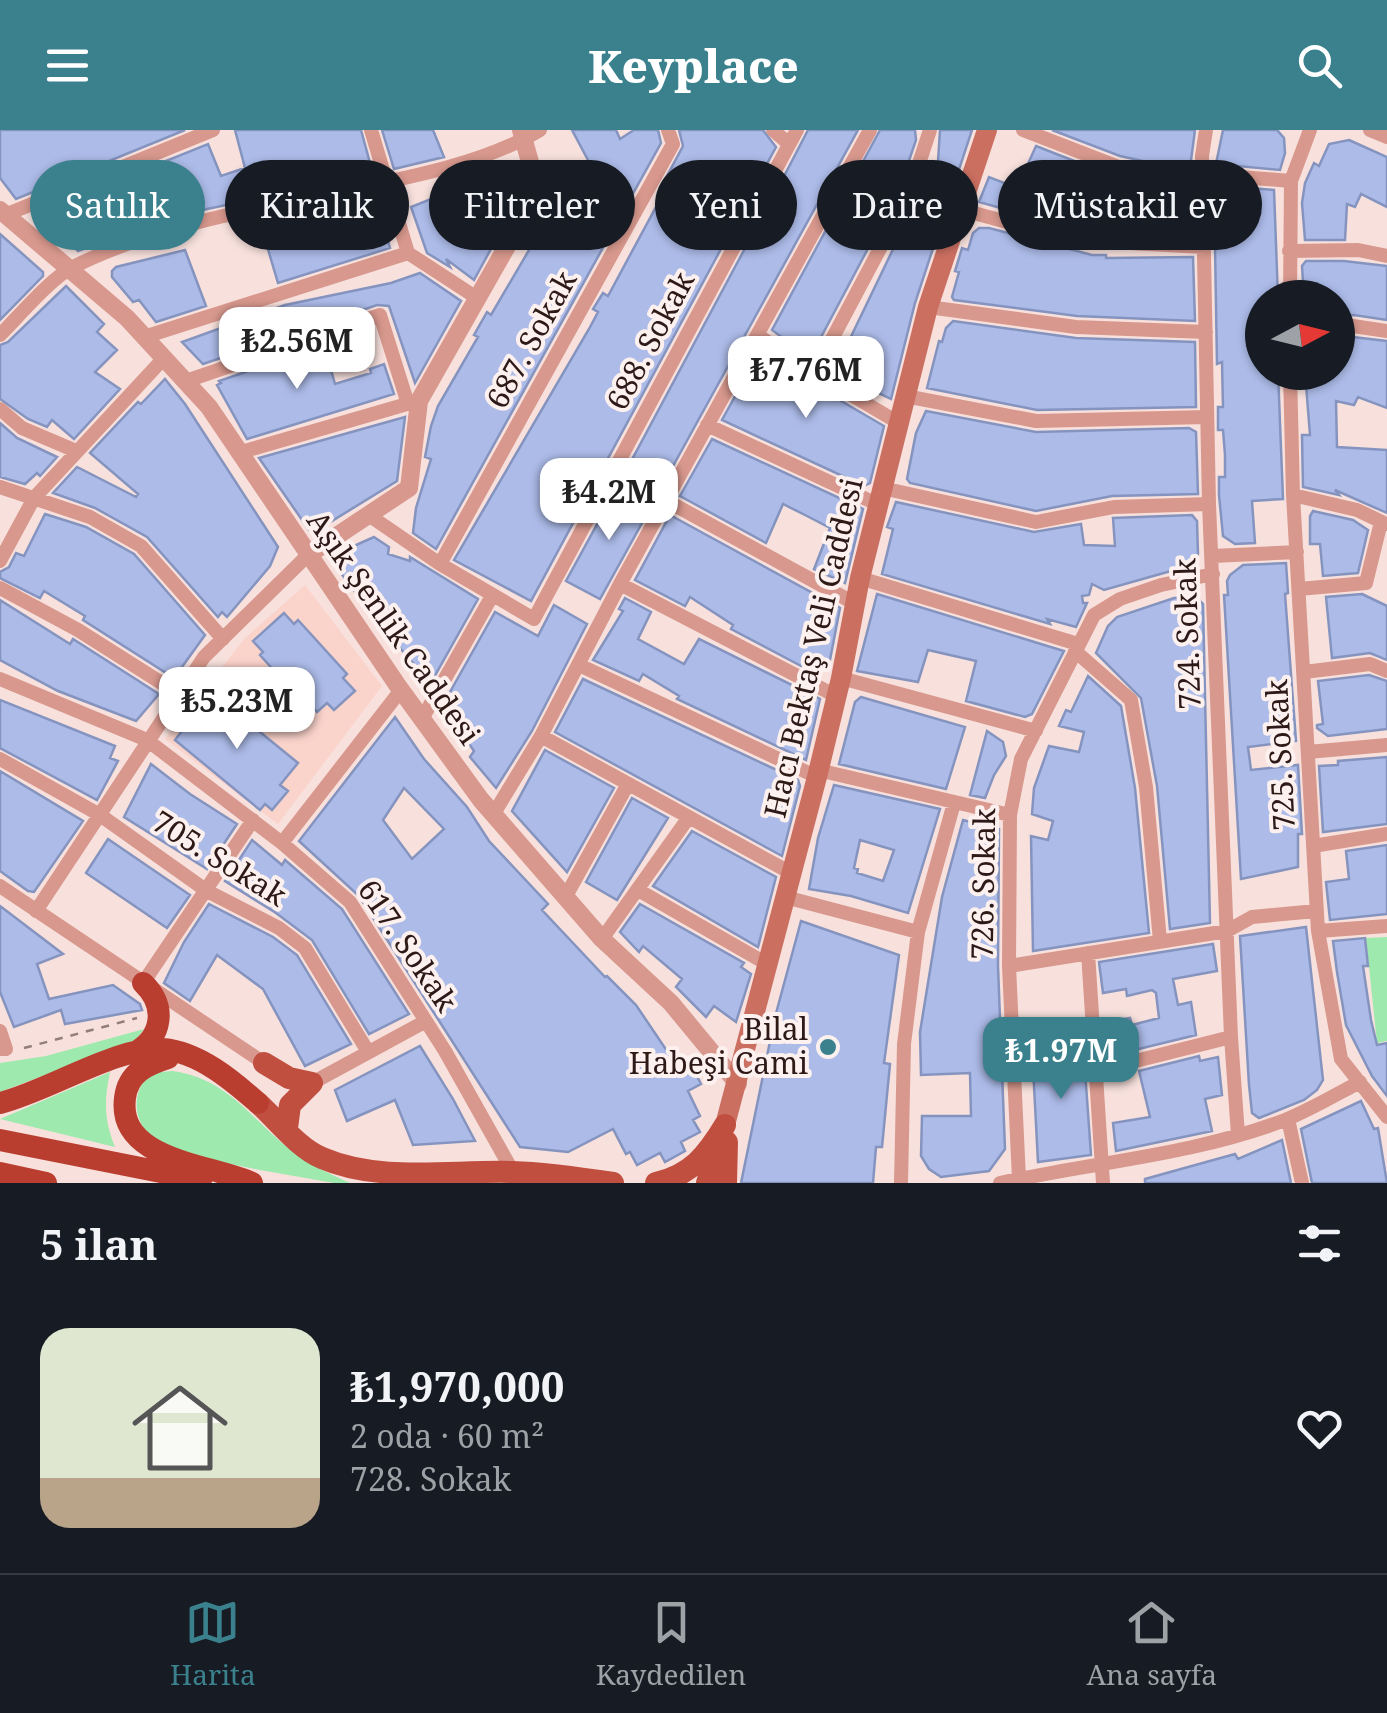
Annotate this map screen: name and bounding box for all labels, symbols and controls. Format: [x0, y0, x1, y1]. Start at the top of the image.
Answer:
text: Keyplace [588, 35, 799, 96]
icon: menu [40, 38, 95, 93]
icon: search [1292, 38, 1347, 93]
chip: Satılık [30, 160, 205, 250]
chip: Kiralık [225, 160, 409, 250]
chip: Filtreler [429, 160, 635, 250]
chip: Yeni [655, 160, 797, 250]
chip: Daire [817, 160, 978, 250]
chip: Müstakil ev [998, 160, 1262, 250]
street label: 687. Sokak [476, 263, 585, 415]
street label: 688. Sokak [596, 264, 703, 417]
north arrow [1245, 280, 1355, 390]
map controls [1245, 280, 1355, 390]
pin: ₺2.56M [216, 307, 378, 392]
text: ₺2.56M [241, 318, 353, 361]
pin: ₺7.76M [725, 336, 887, 421]
text: ₺7.76M [750, 347, 862, 390]
pin: ₺4.2M [539, 458, 679, 543]
text: ₺4.2M [562, 469, 656, 512]
street label: Hacı Bektaş Veli Caddesi [753, 473, 872, 822]
street label: Aşık Şenlik Caddesi [298, 502, 491, 753]
street label: 724. Sokak [1163, 557, 1210, 710]
pin: ₺5.23M [156, 667, 318, 752]
text: ₺5.23M [181, 678, 293, 721]
street label: 725. Sokak [1255, 678, 1304, 832]
street label: 705. Sokak [145, 800, 295, 915]
street label: 726. Sokak [961, 808, 1004, 960]
street label: 617. Sokak [349, 871, 468, 1020]
place label: Bilal Habeşi Cami [629, 1008, 808, 1083]
pin: ₺1.97M [980, 1017, 1142, 1102]
text: ₺1.97M [1005, 1028, 1117, 1071]
marker: Bilal Habeşi Cami [817, 1036, 839, 1058]
text: 5 ilan [40, 1215, 157, 1272]
icon: filters [1292, 1216, 1347, 1271]
text: ₺1,970,000 [350, 1357, 565, 1414]
icon: home [120, 1368, 240, 1488]
icon: heart [1292, 1401, 1347, 1456]
text: 2 oda · 60 m² [350, 1414, 544, 1457]
text: 728. Sokak [350, 1457, 511, 1500]
tab: Harita [170, 1595, 256, 1693]
tab: Kaydedilen [596, 1595, 746, 1693]
tab: Ana sayfa [1086, 1595, 1217, 1693]

